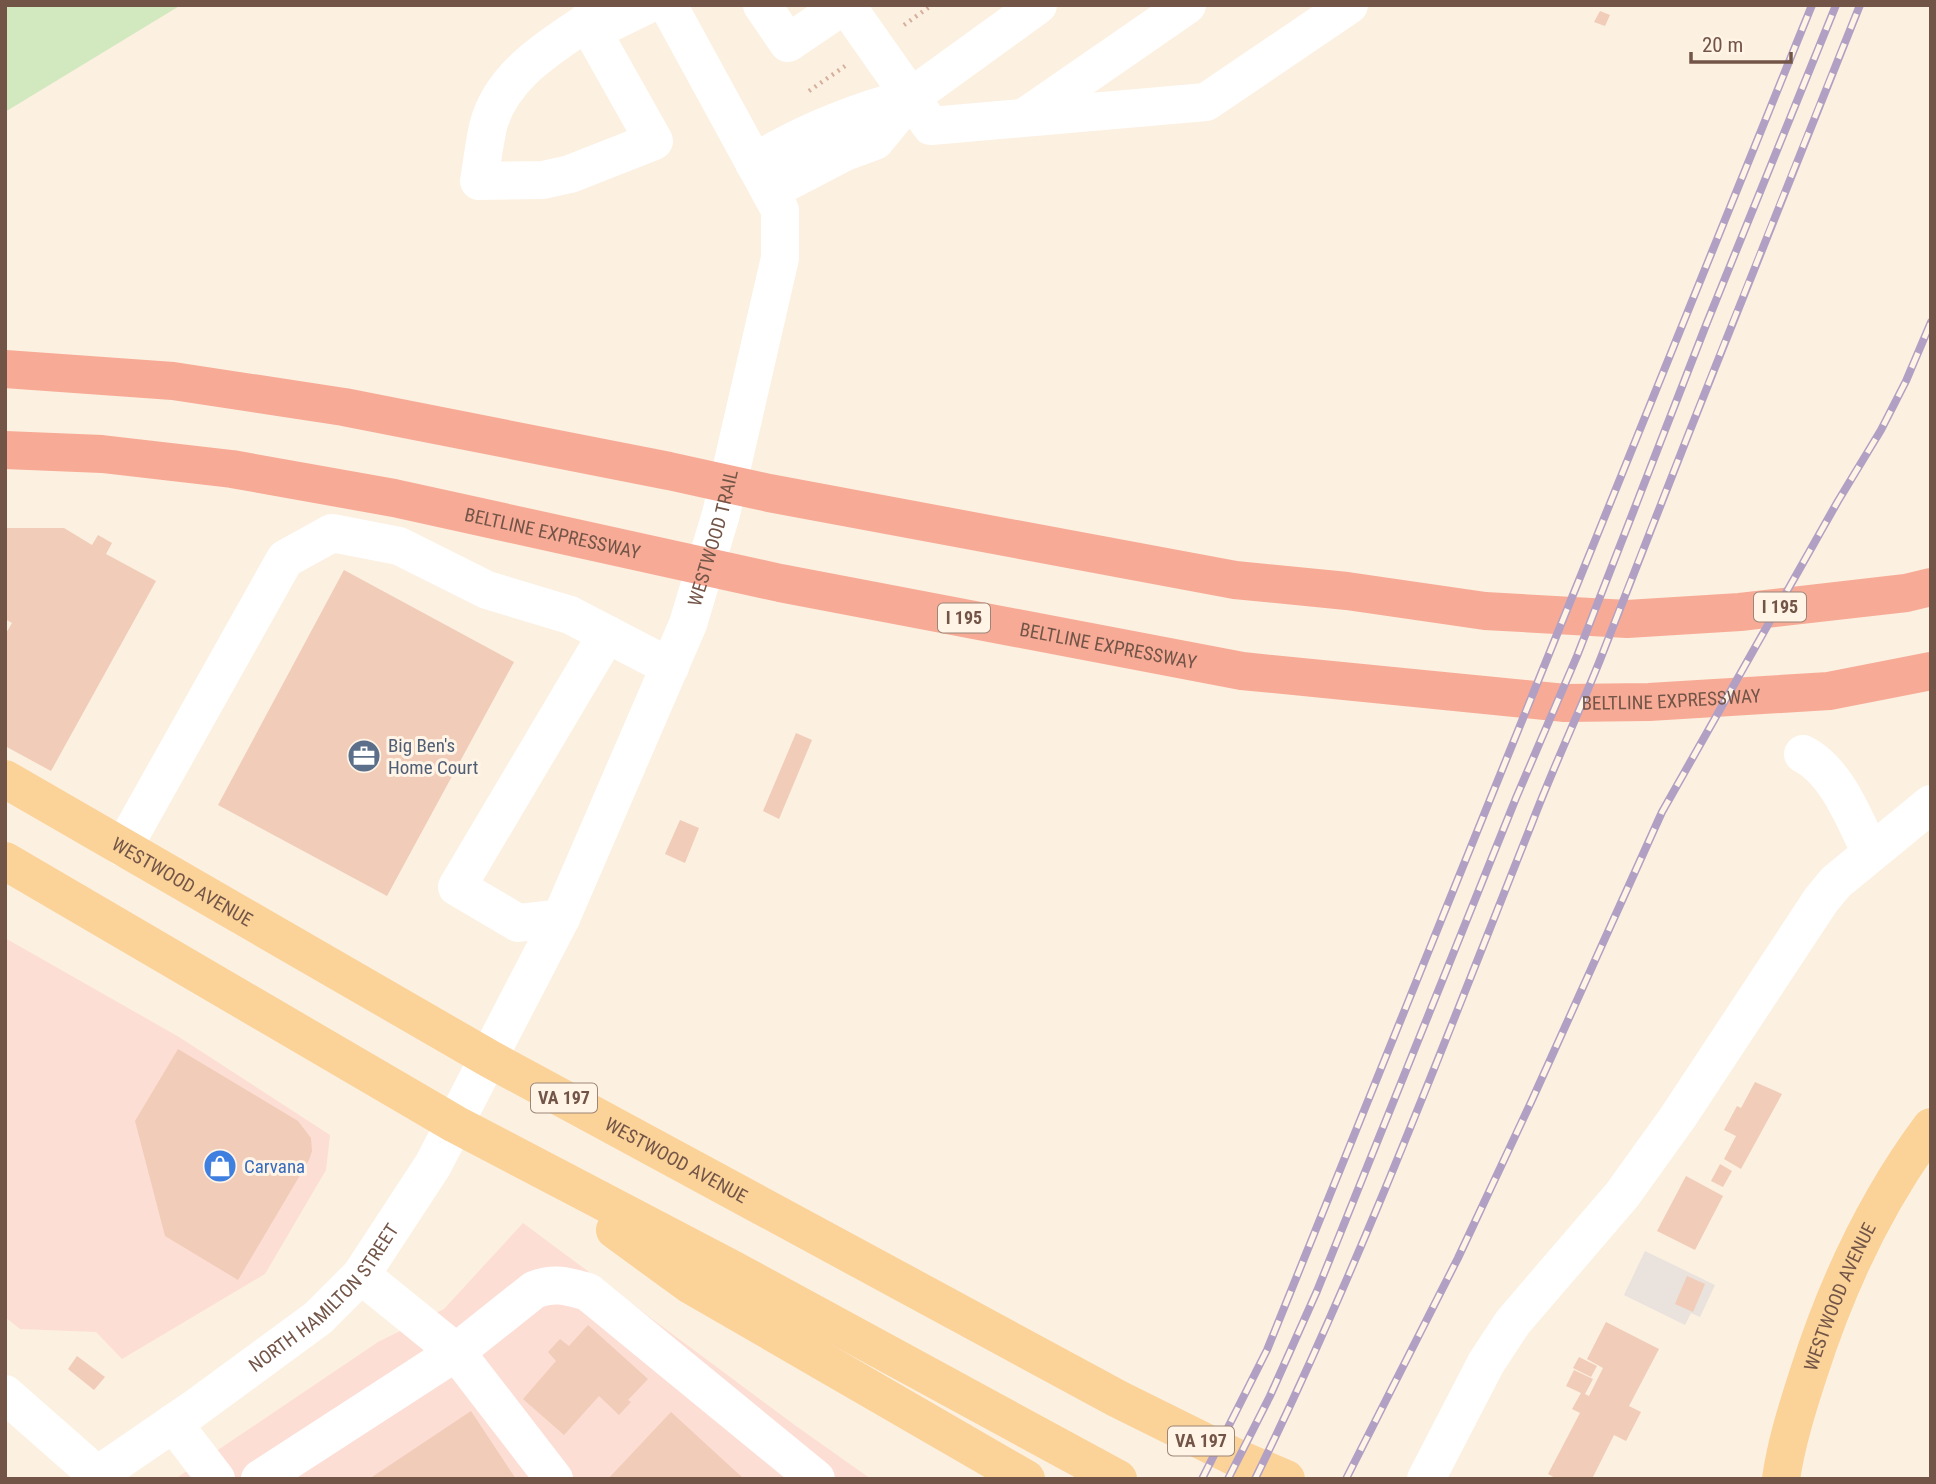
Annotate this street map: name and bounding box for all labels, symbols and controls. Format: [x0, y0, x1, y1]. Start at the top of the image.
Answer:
scale bar [1691, 21, 1791, 65]
text: 20 m [1702, 33, 1743, 57]
street label: WESTWOOD TRAIL [683, 467, 743, 609]
street label: BELTLINE EXPRESSWAY [462, 503, 643, 564]
road number: I 195 [1754, 592, 1806, 622]
road number: I 195 [938, 604, 990, 632]
street label: BELTLINE EXPRESSWAY [1018, 618, 1199, 674]
street label: BELTLINE EXPRESSWAY [1581, 684, 1762, 715]
place label: Big Ben's Home Court [388, 734, 478, 779]
office icon: Big Ben's Home Court [345, 737, 383, 775]
street label: WESTWOOD AVENUE [108, 832, 257, 932]
road number: VA 197 [531, 1084, 597, 1112]
street label: WESTWOOD AVENUE [601, 1113, 751, 1208]
shop icon: Carvana [201, 1147, 239, 1185]
place label: Carvana [244, 1155, 305, 1178]
street label: NORTH HAMILTON STREET [244, 1219, 404, 1377]
street label: WESTWOOD AVENUE [1799, 1219, 1881, 1374]
road number: VA 197 [1168, 1426, 1234, 1456]

